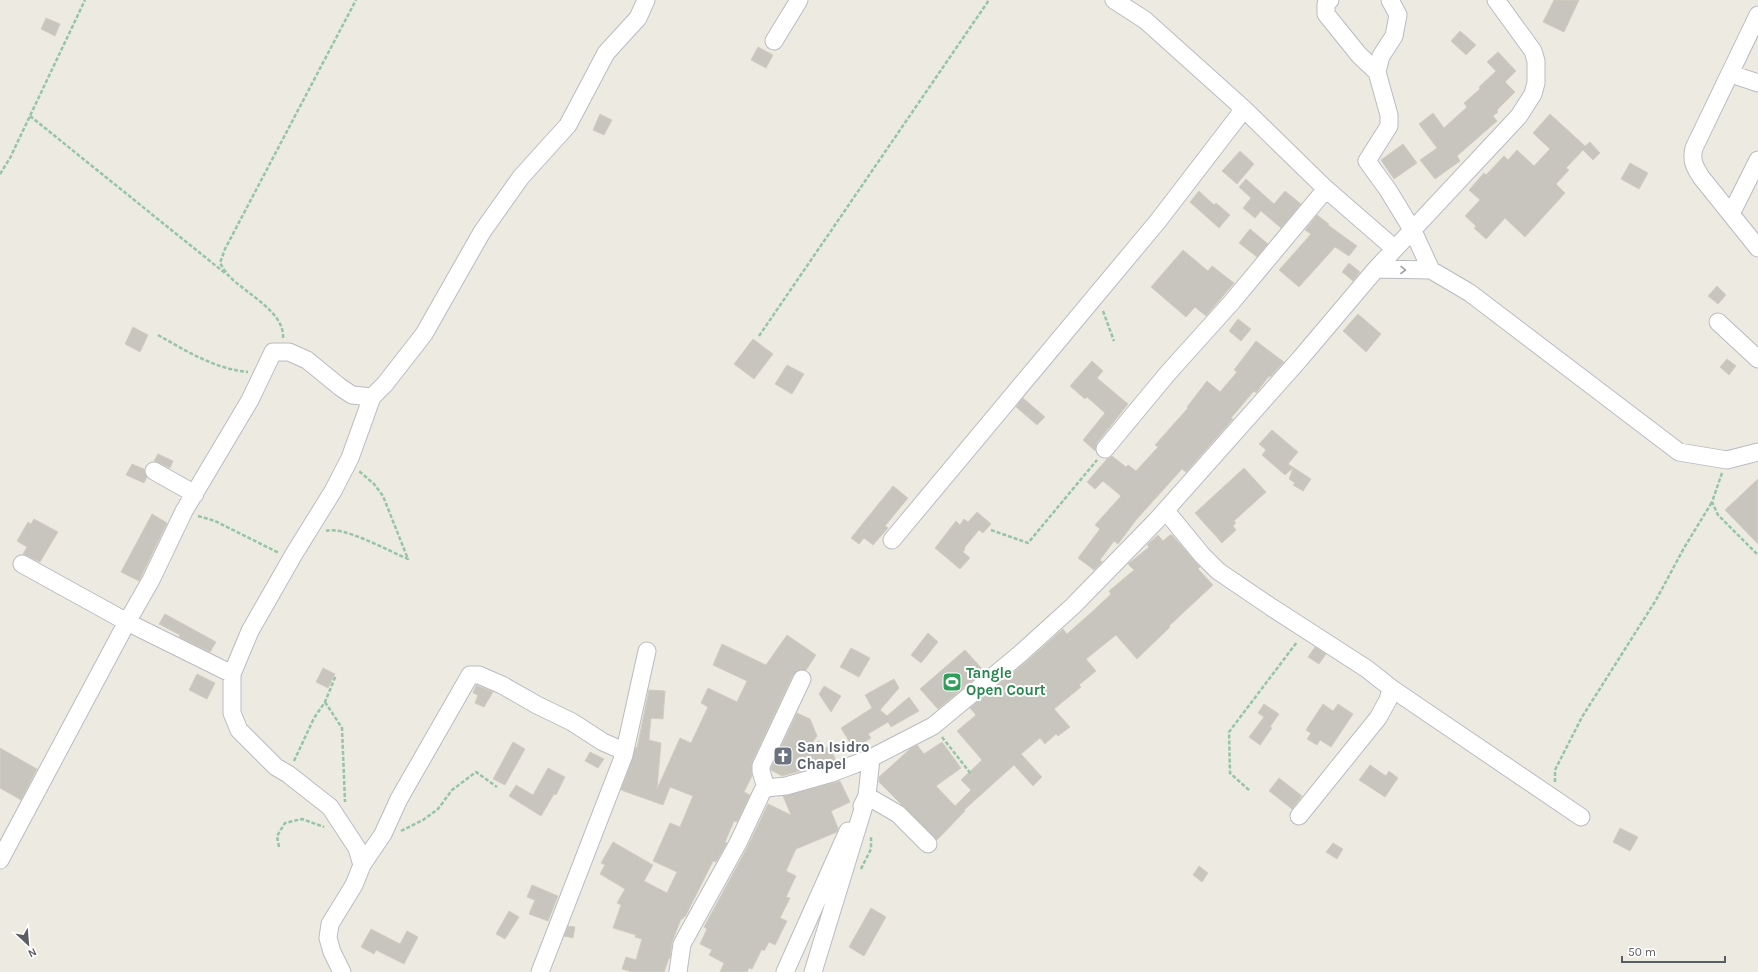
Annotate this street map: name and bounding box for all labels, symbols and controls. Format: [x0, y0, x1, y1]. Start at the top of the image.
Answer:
one-way arrow [1400, 266, 1406, 274]
place label: Tangle Open Court [966, 664, 1046, 699]
sports icon: Tangle Open Court [941, 671, 963, 693]
place label: San Isidro Chapel [797, 738, 869, 773]
church icon: San Isidro Chapel [772, 745, 794, 767]
north arrow [8, 924, 48, 964]
scale bar [1622, 938, 1725, 964]
text: N [26, 945, 39, 960]
text: 50 m [1628, 945, 1656, 959]

